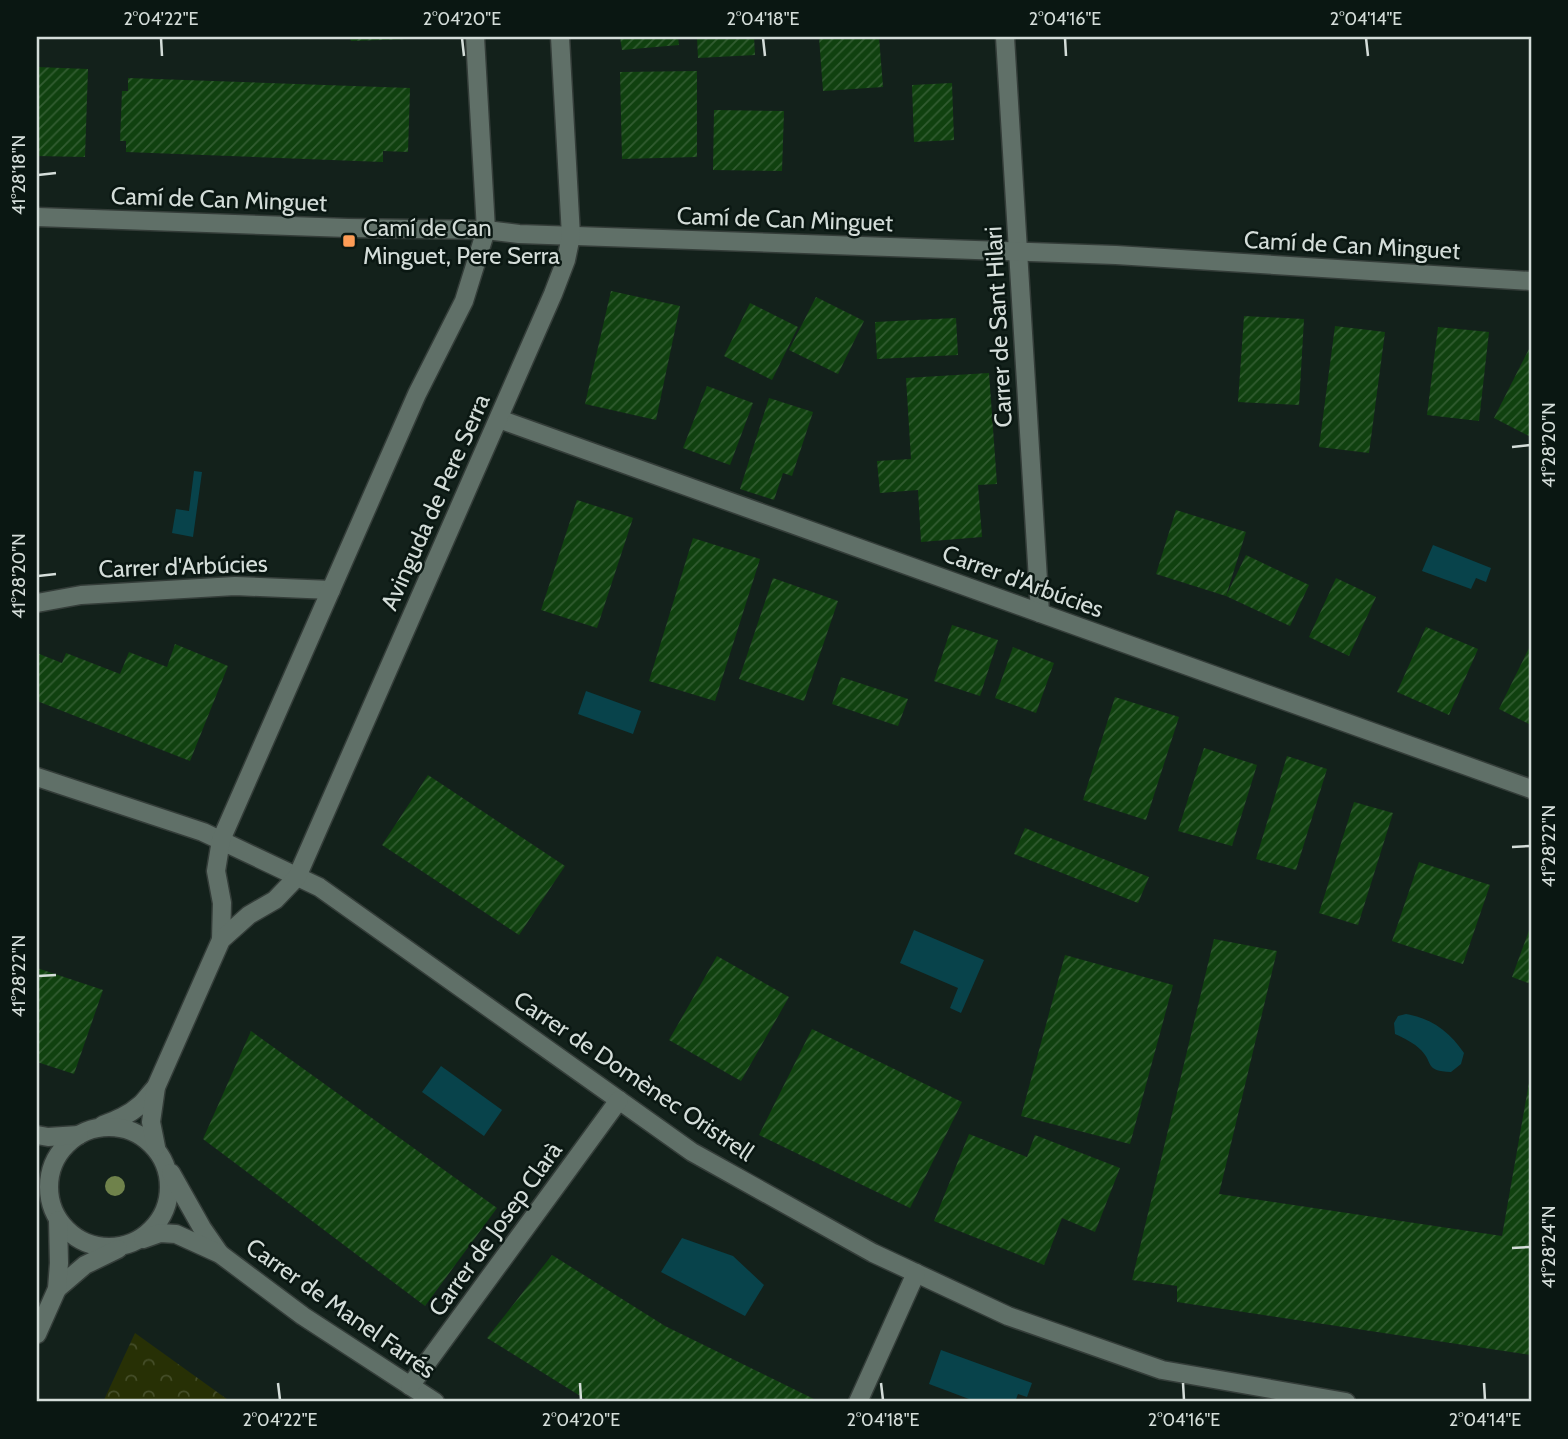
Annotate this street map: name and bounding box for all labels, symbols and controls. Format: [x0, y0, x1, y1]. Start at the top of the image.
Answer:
text: 2°04'22"E [123, 8, 199, 30]
text: 2°04'20"E [423, 8, 501, 30]
text: 2°04'18"E [726, 8, 800, 30]
text: 2°04'16"E [1029, 8, 1101, 30]
text: 2°04'14"E [1330, 8, 1402, 30]
text: 41°28'18"N [8, 135, 30, 215]
street label: Camí de Can Minguet [110, 181, 328, 217]
street label: Camí de Can Minguet [676, 201, 894, 237]
place label: Camí de Can Minguet, Pere Serra [363, 213, 560, 270]
street label: Camí de Can Minguet [1243, 225, 1461, 265]
street label: Carrer de Sant Hilari [978, 226, 1018, 428]
marker: Camí de Can Minguet, Pere Serra [341, 233, 357, 249]
street label: Avinguda de Pere Serra [374, 389, 496, 615]
text: 41°28'20"N [1538, 402, 1560, 488]
text: 41°28'20"N [8, 533, 30, 619]
street label: Carrer d'Arbúcies [938, 538, 1108, 624]
street label: Carrer d'Arbúcies [98, 549, 268, 583]
text: 41°28'22"N [1538, 805, 1560, 887]
text: 41°28'22"N [8, 935, 30, 1017]
street label: Carrer de Domènec Oristrell [509, 985, 760, 1167]
street label: Carrer de Josep Clarà [422, 1136, 568, 1322]
text: 41°28'24"N [1538, 1205, 1560, 1289]
street label: Carrer de Manel Farrés [241, 1232, 441, 1384]
text: 2°04'22"E [242, 1409, 318, 1431]
text: 2°04'20"E [542, 1409, 620, 1431]
text: 2°04'18"E [846, 1409, 920, 1431]
text: 2°04'16"E [1148, 1409, 1220, 1431]
text: 2°04'14"E [1449, 1409, 1521, 1431]

